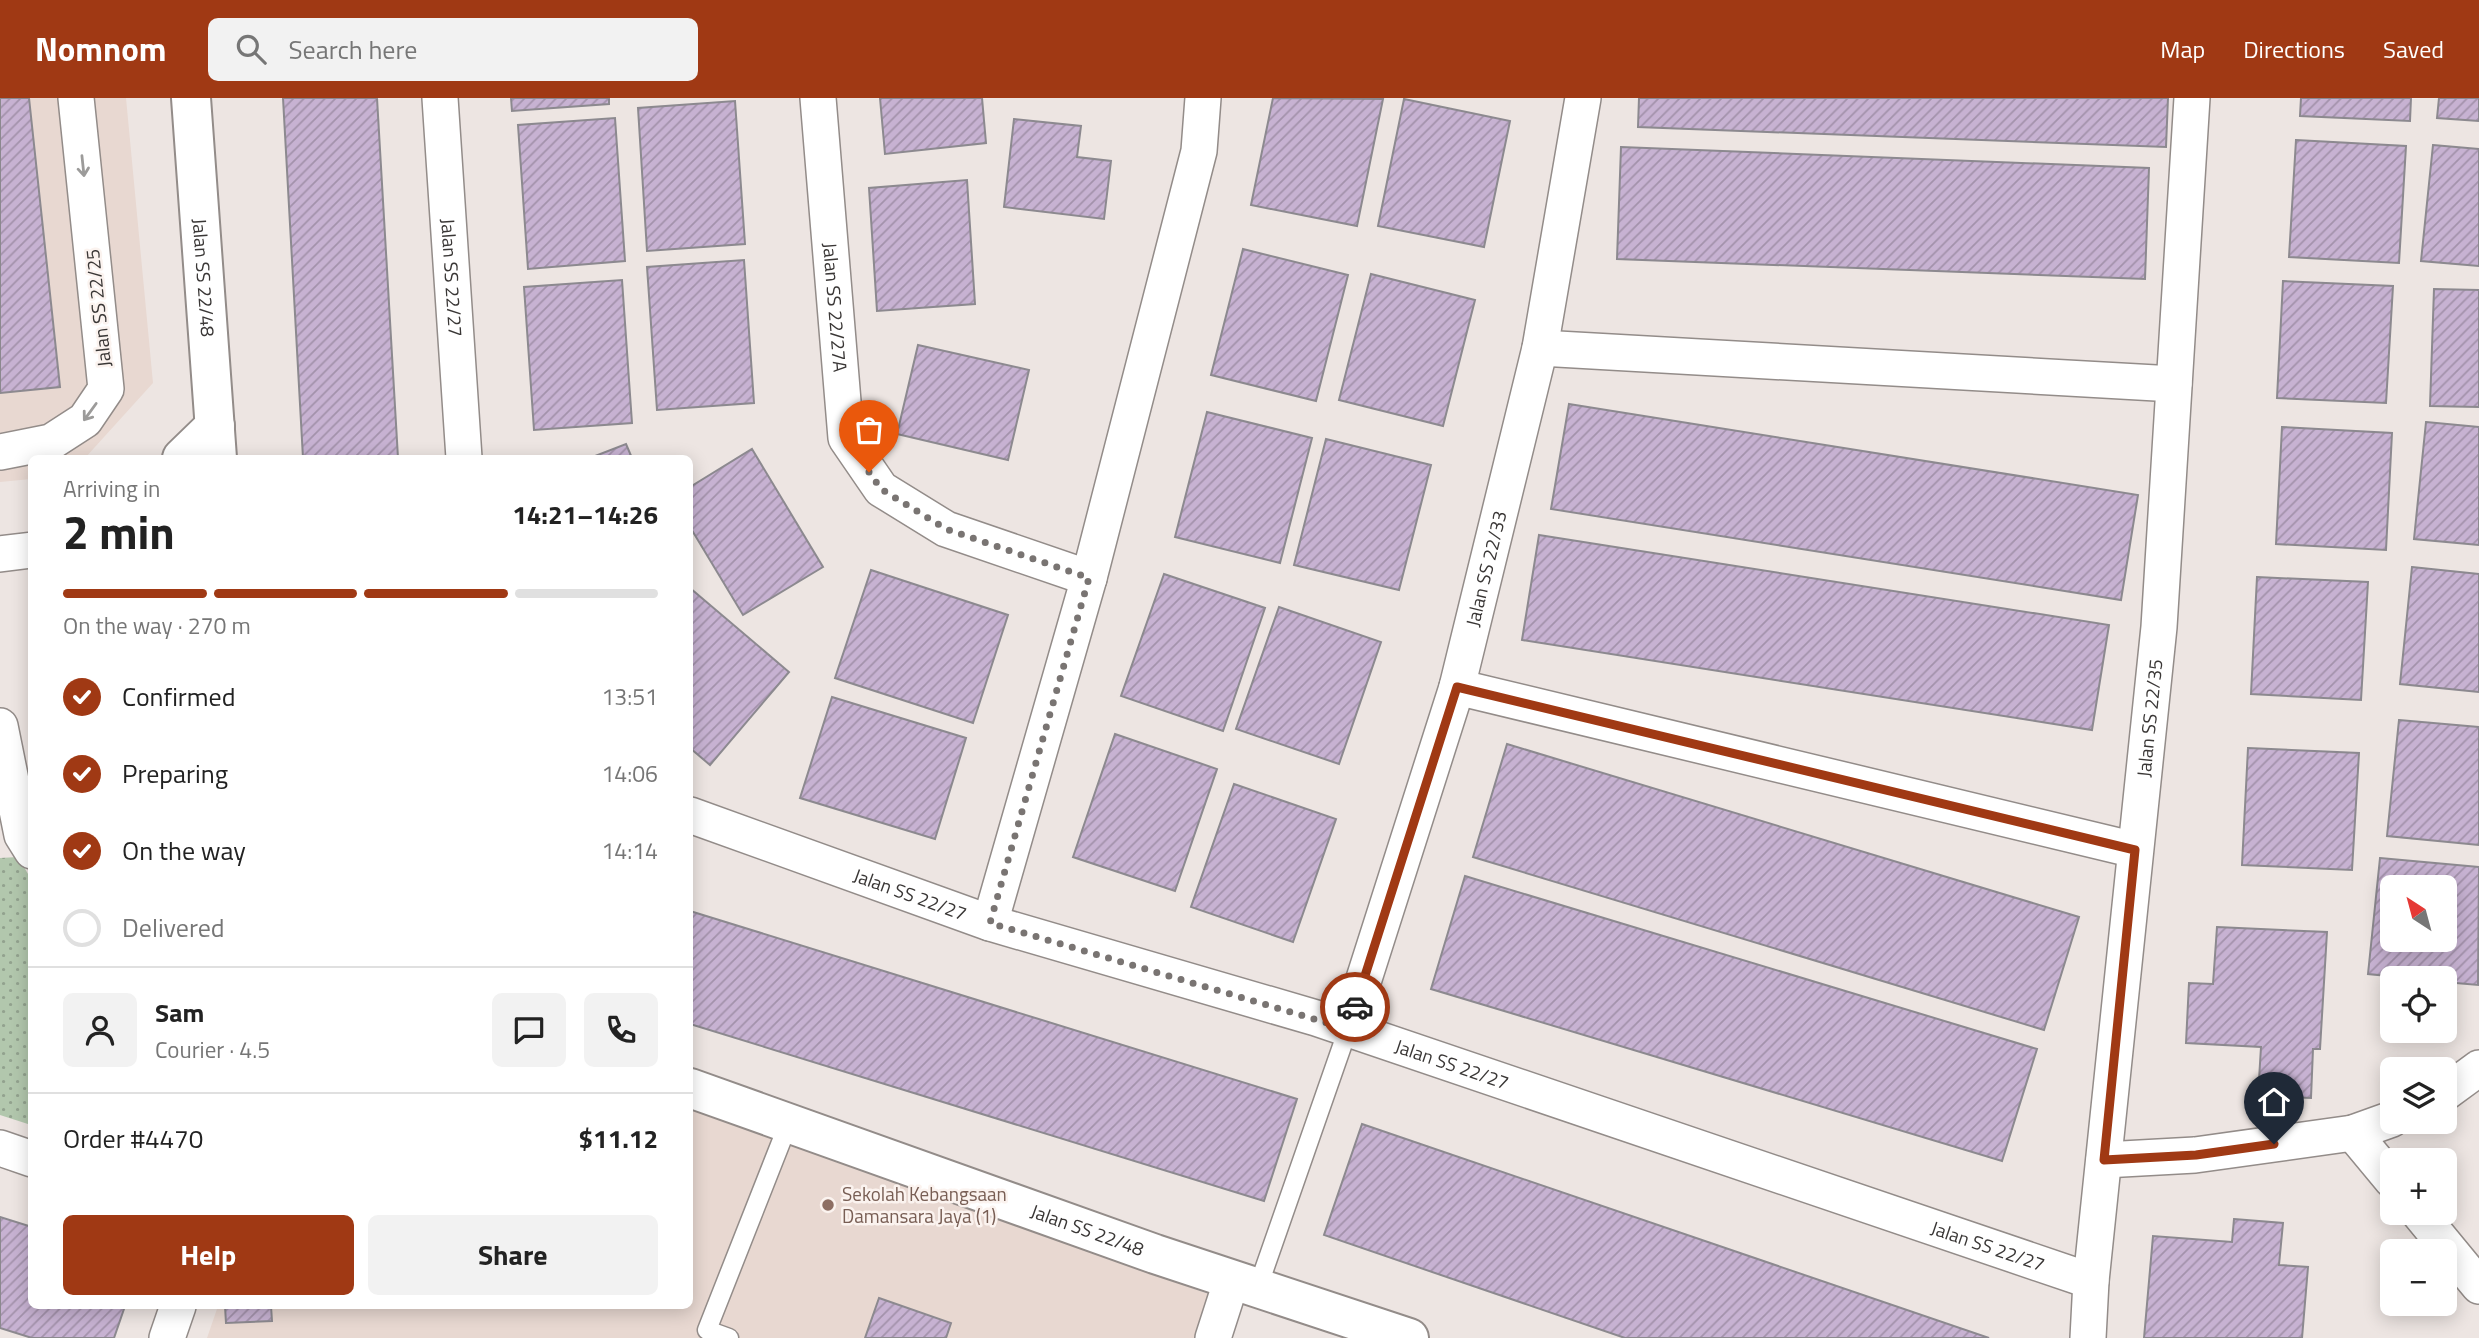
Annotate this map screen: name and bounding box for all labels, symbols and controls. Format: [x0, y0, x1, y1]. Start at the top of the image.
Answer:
search box [208, 18, 698, 81]
text: Nomnom [35, 24, 166, 74]
icon: search [232, 30, 270, 68]
text: Search here [288, 30, 417, 69]
text: Map [2160, 31, 2205, 67]
text: Directions [2243, 31, 2345, 67]
text: Saved [2383, 31, 2444, 67]
one-way arrow [77, 154, 90, 177]
street label: Jalan SS 22/48 [186, 217, 223, 338]
street label: Jalan SS 22/27 [434, 217, 471, 338]
street label: Jalan SS 22/27A [816, 241, 856, 373]
street label: Jalan SS 22/25 [77, 248, 118, 368]
pin [839, 400, 899, 472]
one-way arrow [83, 402, 98, 420]
icon: bag [850, 411, 888, 449]
text: Arriving in [63, 471, 160, 506]
text: 14:21–14:26 [512, 495, 658, 534]
text: 2 min [63, 497, 175, 567]
street label: Jalan SS 22/33 [1457, 507, 1514, 629]
text: On the way · 270 m [63, 608, 251, 643]
street label: Jalan SS 22/35 [2128, 658, 2170, 779]
text: Confirmed [122, 677, 236, 716]
icon: check [63, 678, 101, 716]
text: 13:51 [601, 679, 658, 714]
text: Preparing [122, 754, 228, 793]
icon: check [63, 755, 101, 793]
text: 14:06 [601, 756, 658, 791]
text: On the way [122, 831, 246, 870]
icon: check [63, 832, 101, 870]
text: 14:14 [601, 833, 658, 868]
street label: Jalan SS 22/27 [850, 860, 971, 928]
north arrow [2380, 875, 2457, 952]
map controls [2380, 875, 2457, 1316]
text: Delivered [122, 908, 225, 947]
button: locate [2380, 966, 2457, 1043]
courier [1320, 972, 1390, 1042]
icon: car [1336, 988, 1374, 1026]
button: person [63, 993, 137, 1067]
text: Sam [155, 993, 204, 1032]
button: chat [492, 993, 566, 1067]
button: phone [584, 993, 658, 1067]
street label: Jalan SS 22/27 [1391, 1031, 1513, 1096]
text: Courier · 4.5 [155, 1032, 270, 1067]
button: layers [2380, 1057, 2457, 1134]
pin [2244, 1072, 2304, 1144]
icon: home [2255, 1083, 2293, 1121]
text: Order #4470 [63, 1119, 203, 1158]
text: $11.12 [579, 1119, 658, 1158]
button: + [2380, 1148, 2457, 1225]
place label: Sekolah Kebangsaan Damansara Jaya (1) [842, 1179, 1007, 1230]
street label: Jalan SS 22/48 [1027, 1196, 1149, 1263]
marker: Sekolah Kebangsaan Damansara Jaya (1) [820, 1197, 836, 1213]
street label: Jalan SS 22/27 [1927, 1213, 2049, 1278]
button: Help [63, 1215, 354, 1295]
button: Share [368, 1215, 658, 1295]
button: − [2380, 1239, 2457, 1316]

